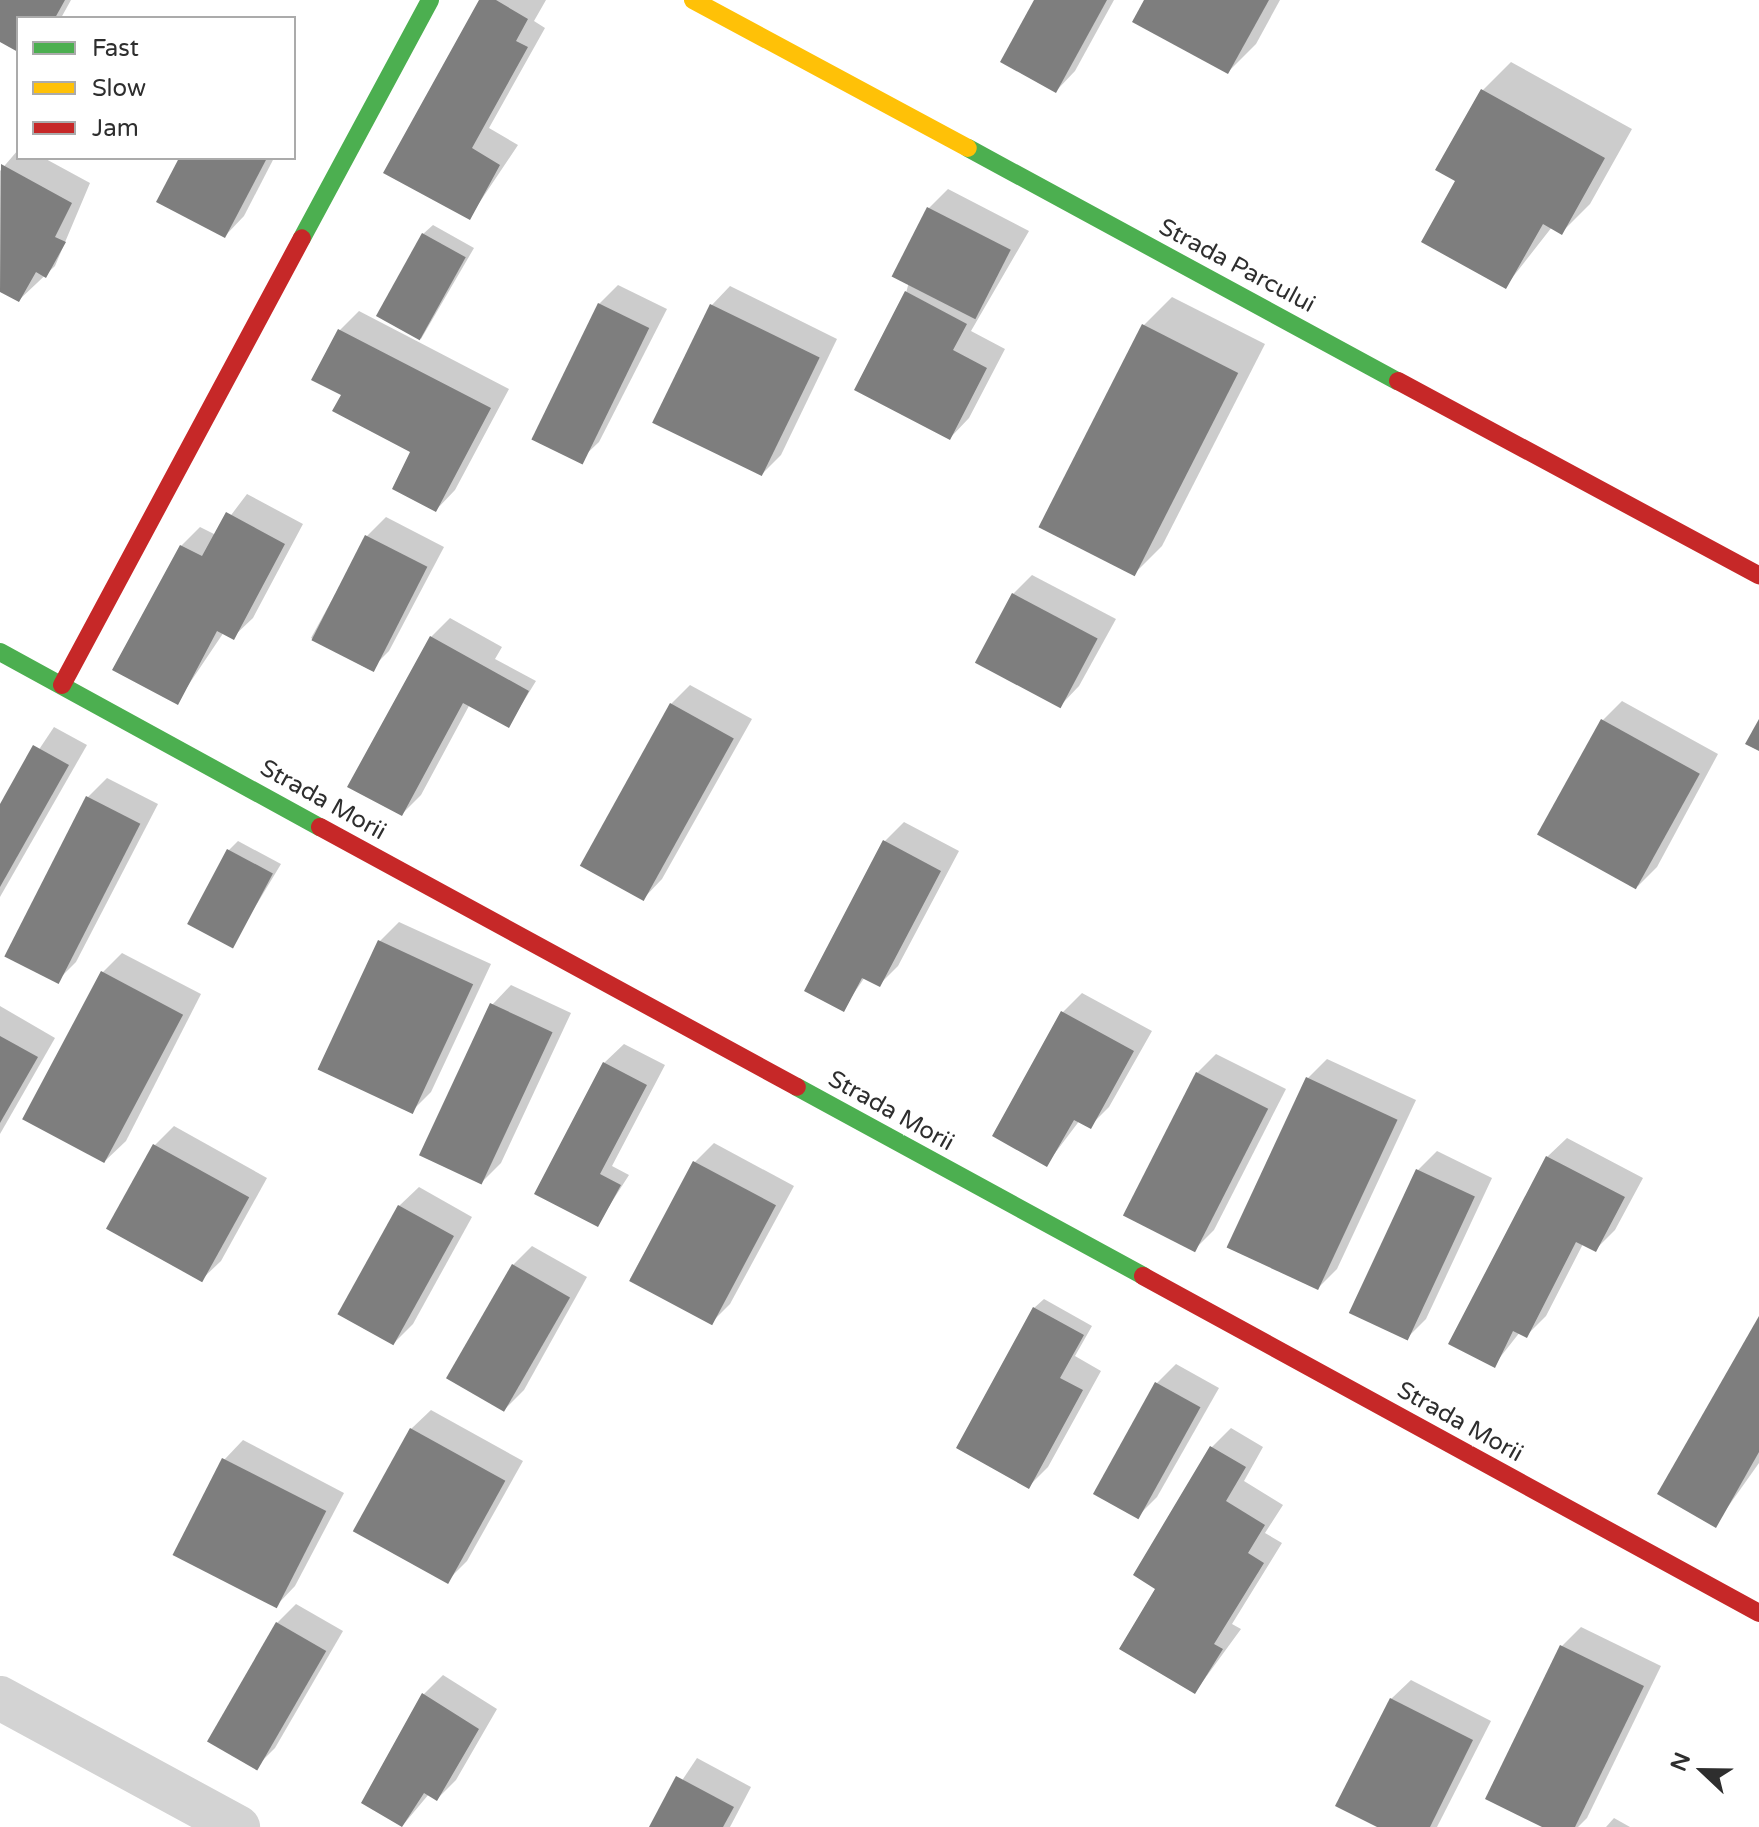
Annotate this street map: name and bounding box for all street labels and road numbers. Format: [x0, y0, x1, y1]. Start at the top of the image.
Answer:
street label: Strada Parcului [1154, 213, 1320, 319]
street label: Strada Morii [255, 754, 391, 846]
street label: Strada Morii [823, 1065, 959, 1157]
street label: Strada Morii [1392, 1376, 1528, 1468]

